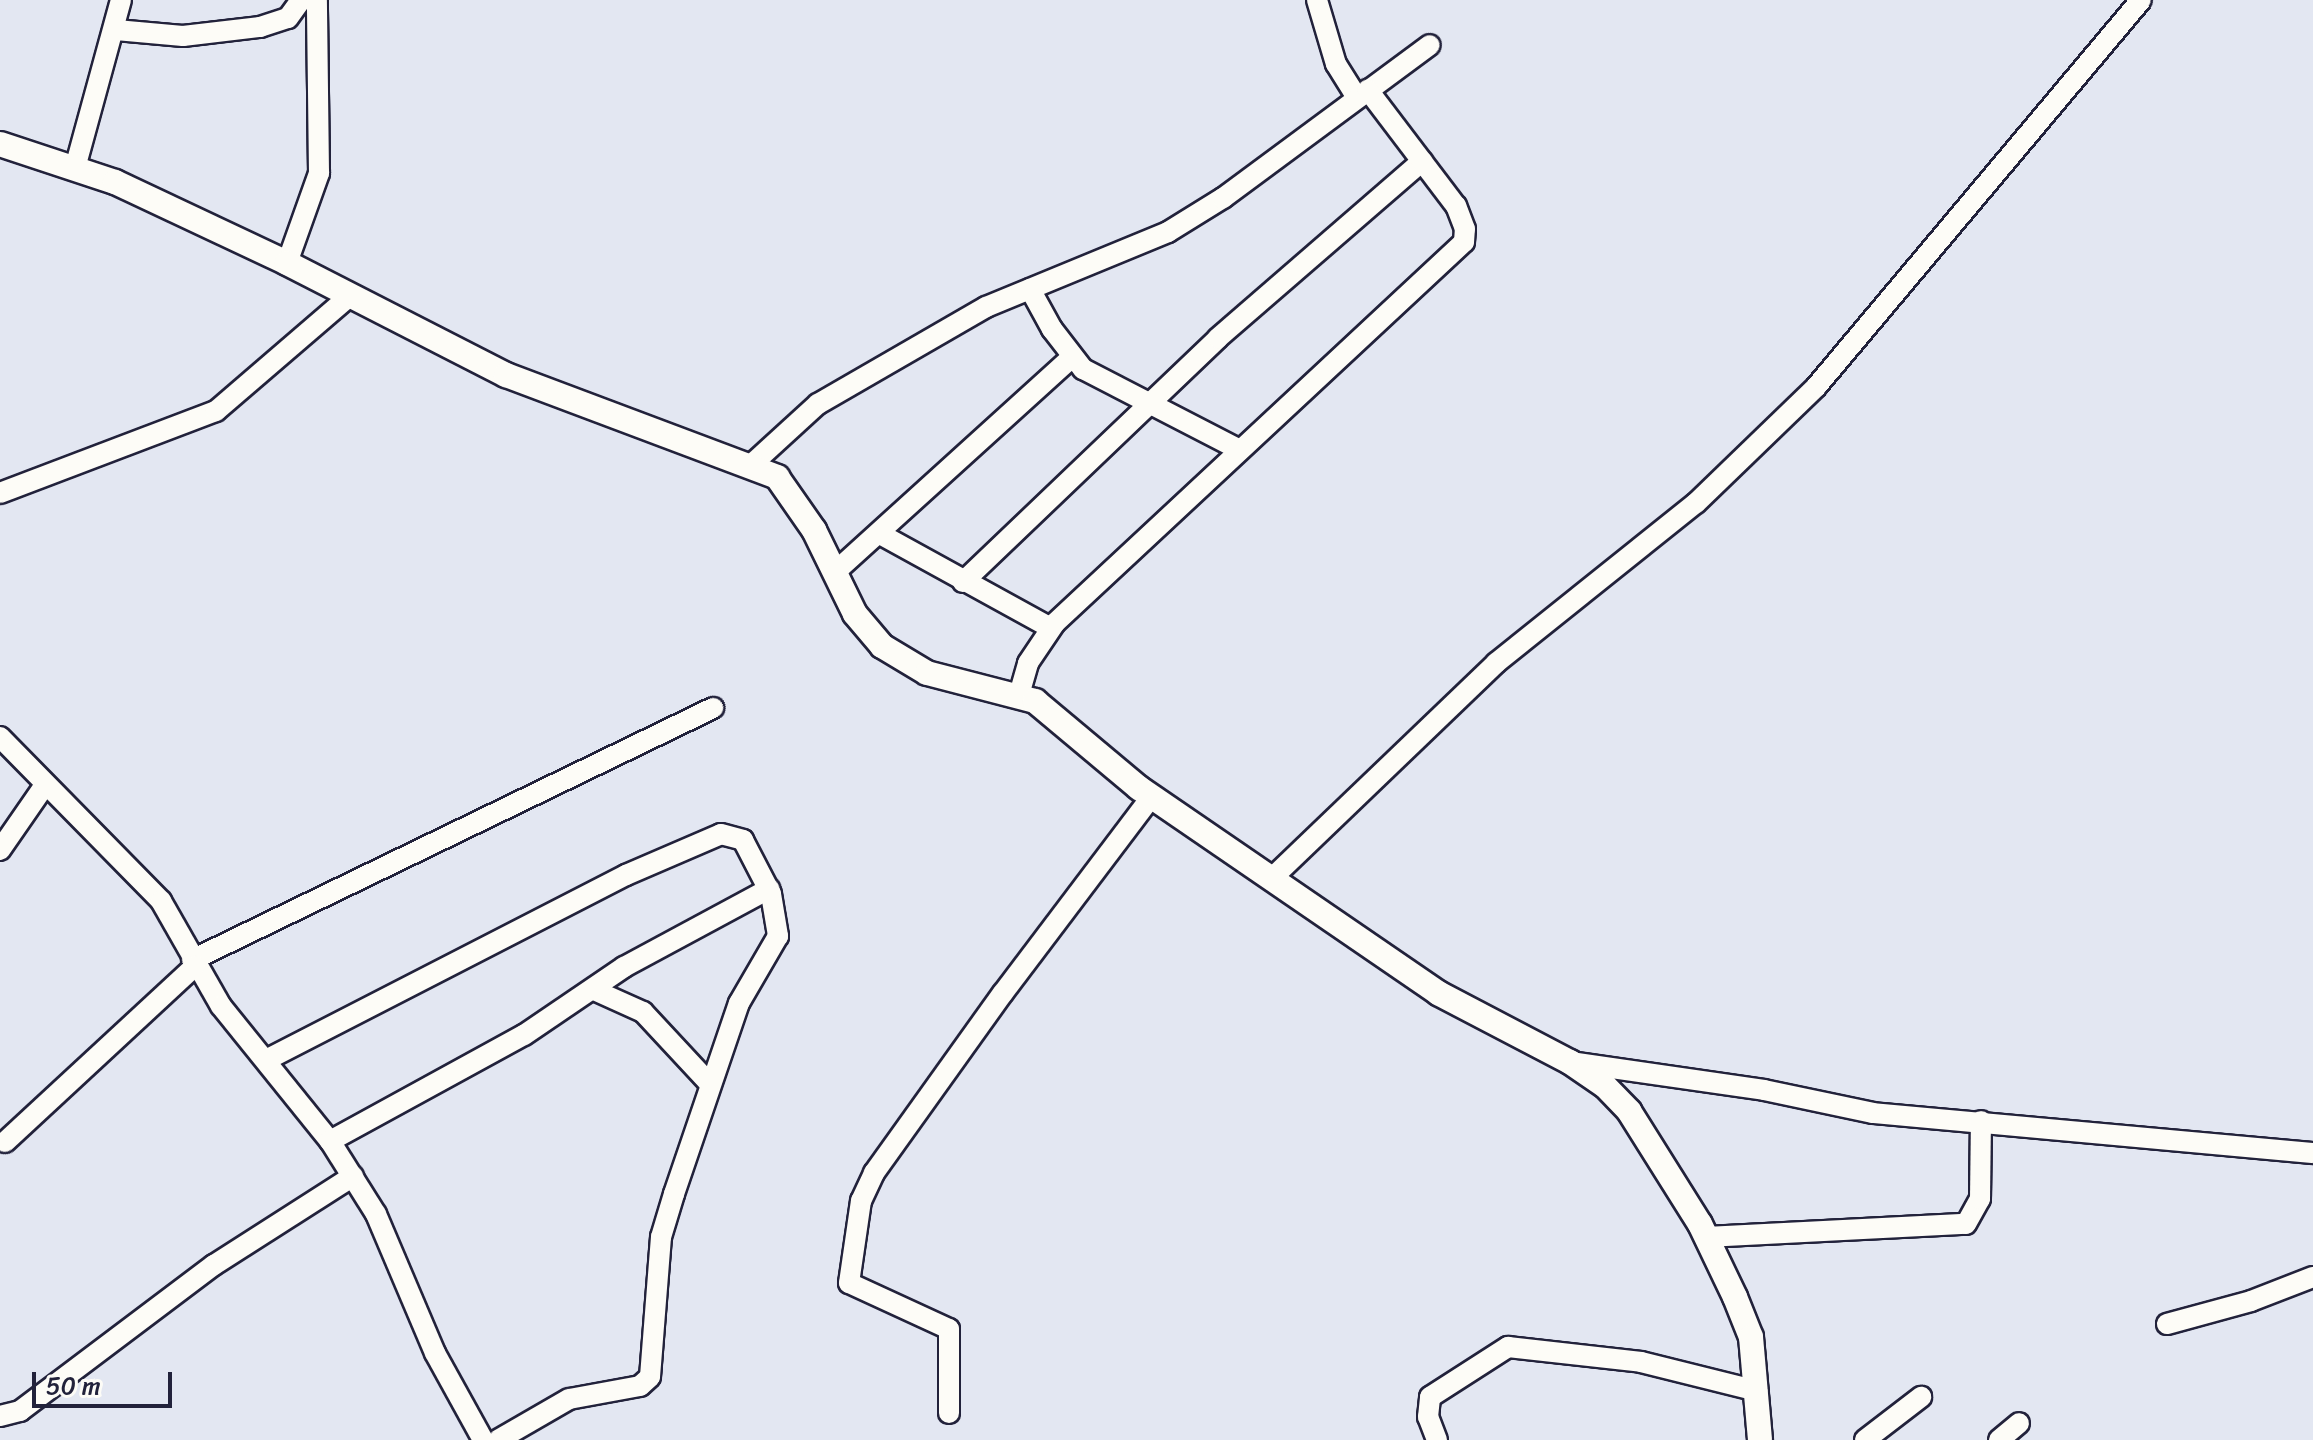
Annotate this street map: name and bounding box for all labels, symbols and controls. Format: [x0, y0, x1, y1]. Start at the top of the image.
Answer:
scale bar [36, 1356, 176, 1406]
text: 50 m [46, 1365, 101, 1407]

